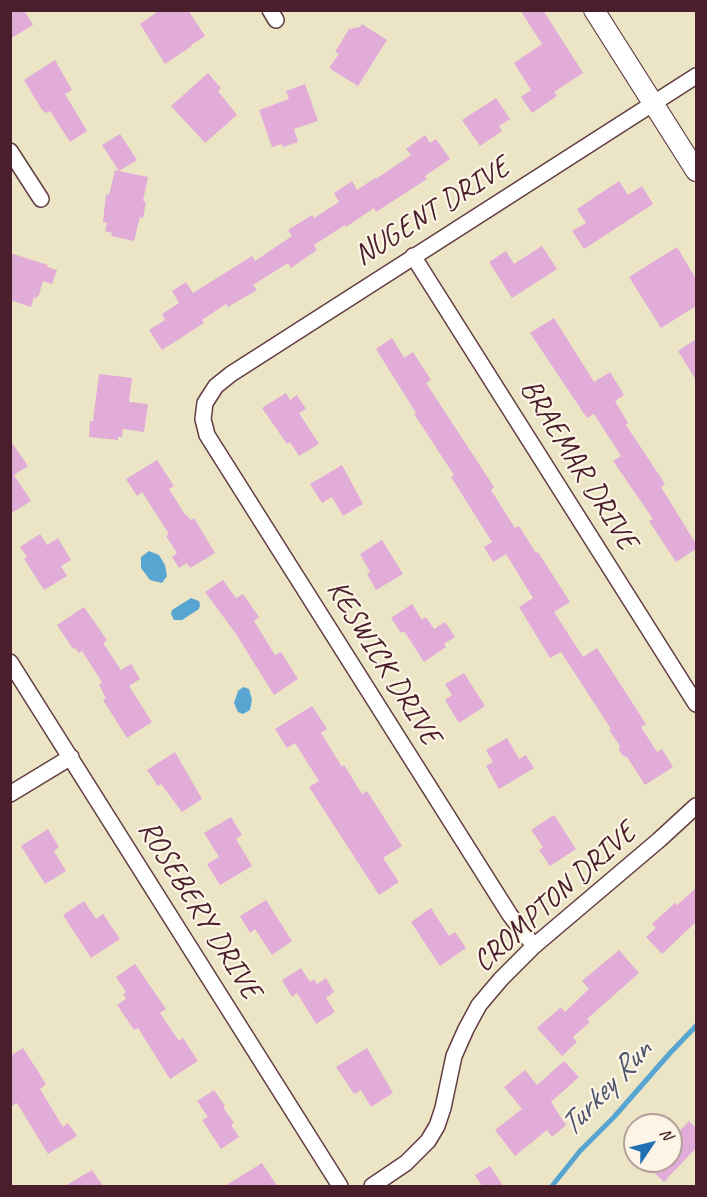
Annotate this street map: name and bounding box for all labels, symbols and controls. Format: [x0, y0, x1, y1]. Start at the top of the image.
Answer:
street label: NUGENT DRIVE [348, 150, 516, 274]
street label: BRAEMAR DRIVE [511, 373, 645, 557]
street label: KESWICK DRIVE [318, 574, 448, 752]
street label: ROSEBERY DRIVE [130, 814, 268, 1006]
street label: CROMPTON DRIVE [466, 816, 644, 980]
water label: Turkey Run [552, 1033, 660, 1145]
north arrow [623, 1113, 683, 1173]
text: N [655, 1124, 677, 1144]

